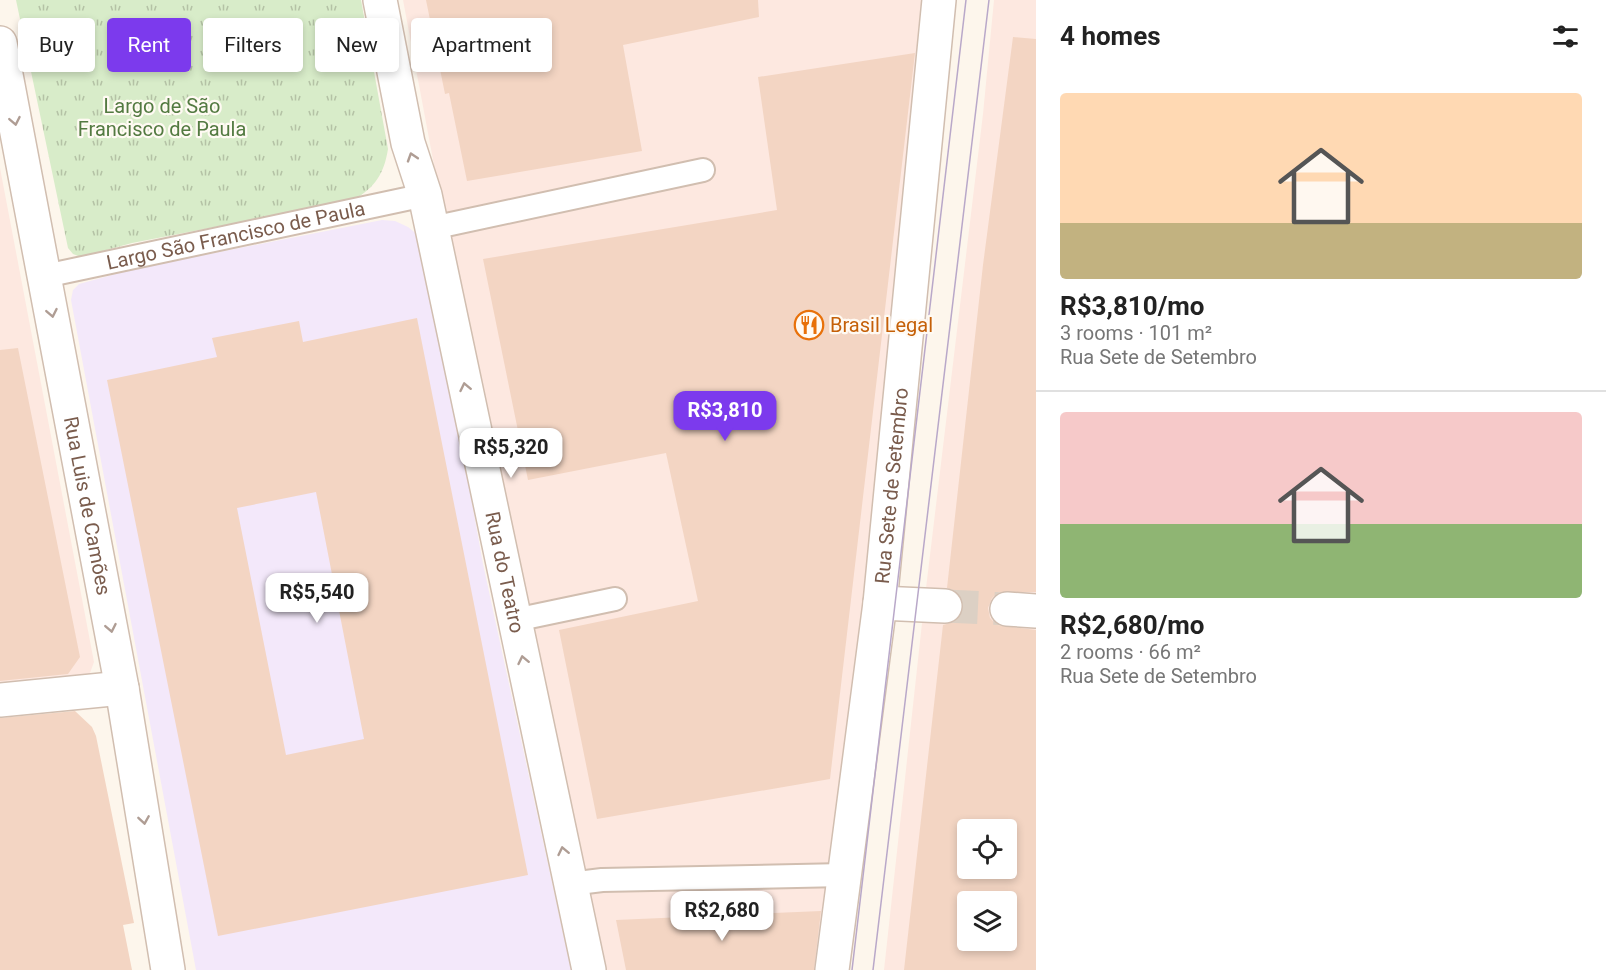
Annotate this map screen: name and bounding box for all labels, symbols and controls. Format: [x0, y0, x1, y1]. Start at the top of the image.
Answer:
chip: Buy [18, 18, 95, 72]
chip: Rent [107, 18, 191, 72]
chip: Filters [203, 18, 303, 72]
chip: New [315, 18, 399, 72]
chip: Apartment [411, 18, 552, 72]
icon: filters [1549, 20, 1582, 53]
text: 4 homes [1060, 21, 1161, 51]
park label: Largo de São Francisco de Paula [78, 94, 246, 141]
one-way arrow [8, 116, 21, 126]
icon: home [1267, 132, 1375, 240]
one-way arrow [407, 152, 419, 163]
street label: Largo São Francisco de Paula [104, 196, 367, 275]
text: R$3,810/mo [1060, 291, 1205, 321]
one-way arrow [45, 307, 58, 317]
restaurant icon: Brasil Legal [793, 309, 825, 341]
place label: Brasil Legal [830, 313, 933, 337]
text: 3 rooms · 101 m² [1060, 321, 1212, 345]
text: Rua Sete de Setembro [1060, 345, 1257, 369]
one-way arrow [460, 383, 473, 393]
street label: Rua Sete de Setembro [870, 386, 913, 585]
pin: R$3,810 [670, 391, 780, 442]
text: R$3,810 [687, 398, 763, 422]
street label: Rua Luis de Camões [59, 414, 116, 597]
pin: R$5,320 [456, 428, 566, 479]
text: R$5,320 [473, 435, 549, 459]
icon: home [1267, 451, 1375, 559]
street label: Rua do Teatro [480, 509, 529, 635]
pin: R$5,540 [262, 573, 372, 624]
text: R$5,540 [279, 580, 355, 604]
text: R$2,680/mo [1060, 610, 1205, 640]
one-way arrow [104, 623, 117, 633]
text: 2 rooms · 66 m² [1060, 640, 1201, 664]
one-way arrow [517, 656, 530, 666]
text: Rua Sete de Setembro [1060, 664, 1257, 688]
one-way arrow [137, 815, 150, 825]
map controls [957, 819, 1017, 951]
button: locate [957, 819, 1017, 879]
one-way arrow [557, 846, 570, 856]
pin: R$2,680 [667, 891, 777, 942]
button: layers [957, 891, 1017, 951]
text: R$2,680 [684, 898, 760, 922]

